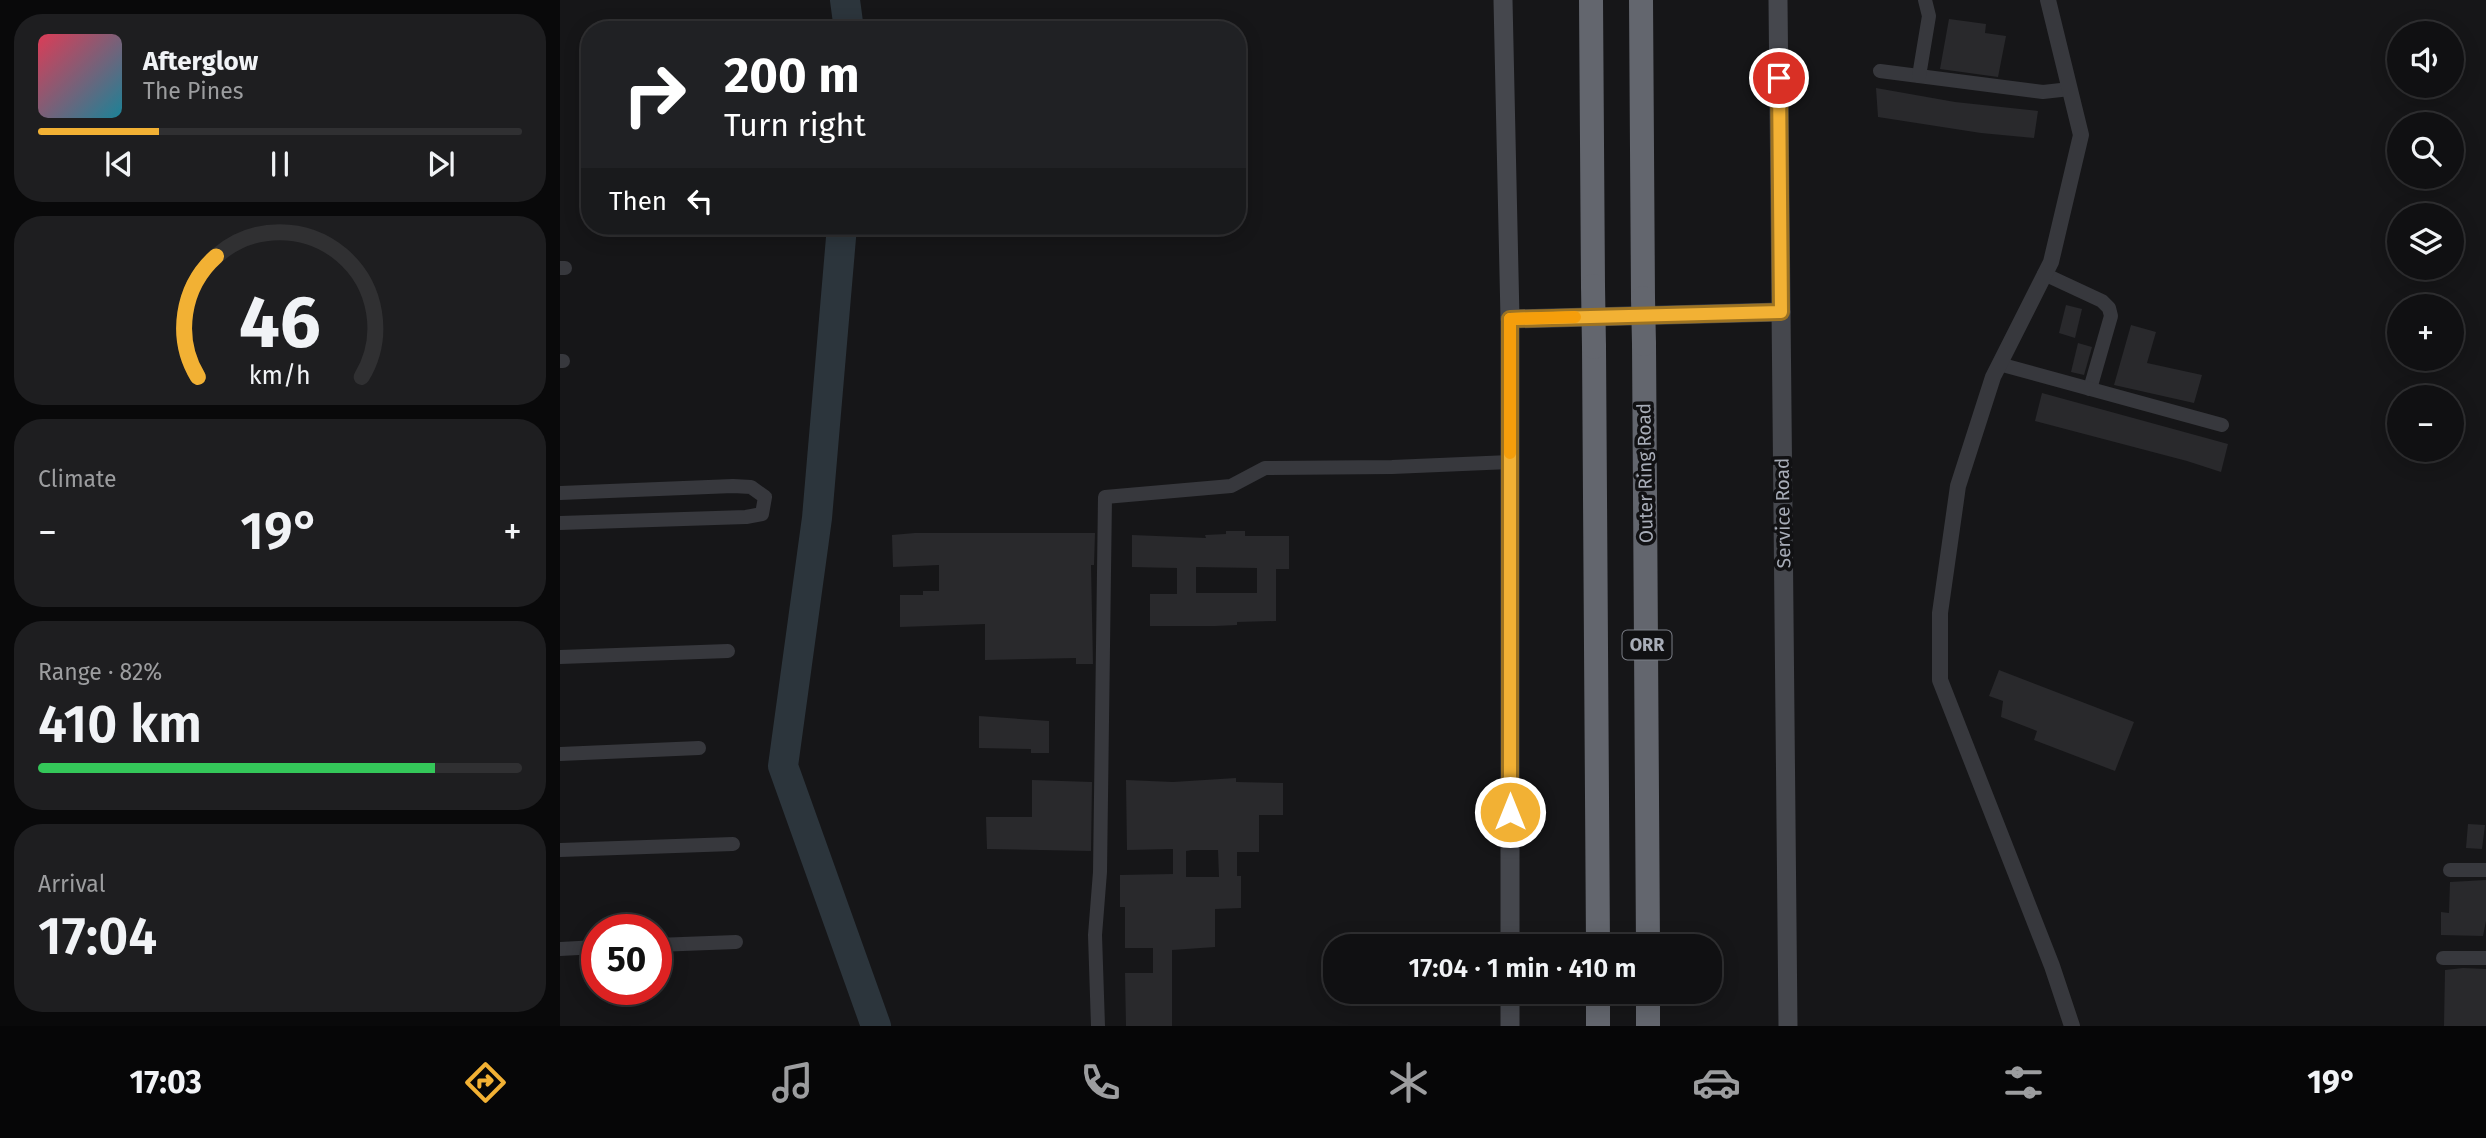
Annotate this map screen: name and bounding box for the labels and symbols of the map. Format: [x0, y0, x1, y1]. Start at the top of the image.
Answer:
pin [1749, 48, 1809, 108]
street label: Outer Ring Road [1632, 403, 1658, 543]
street label: Service Road [1771, 457, 1795, 569]
road number: ORR [1622, 630, 1672, 660]
position arrow [1473, 775, 1547, 849]
speed limit sign: 50 [581, 914, 672, 1005]

